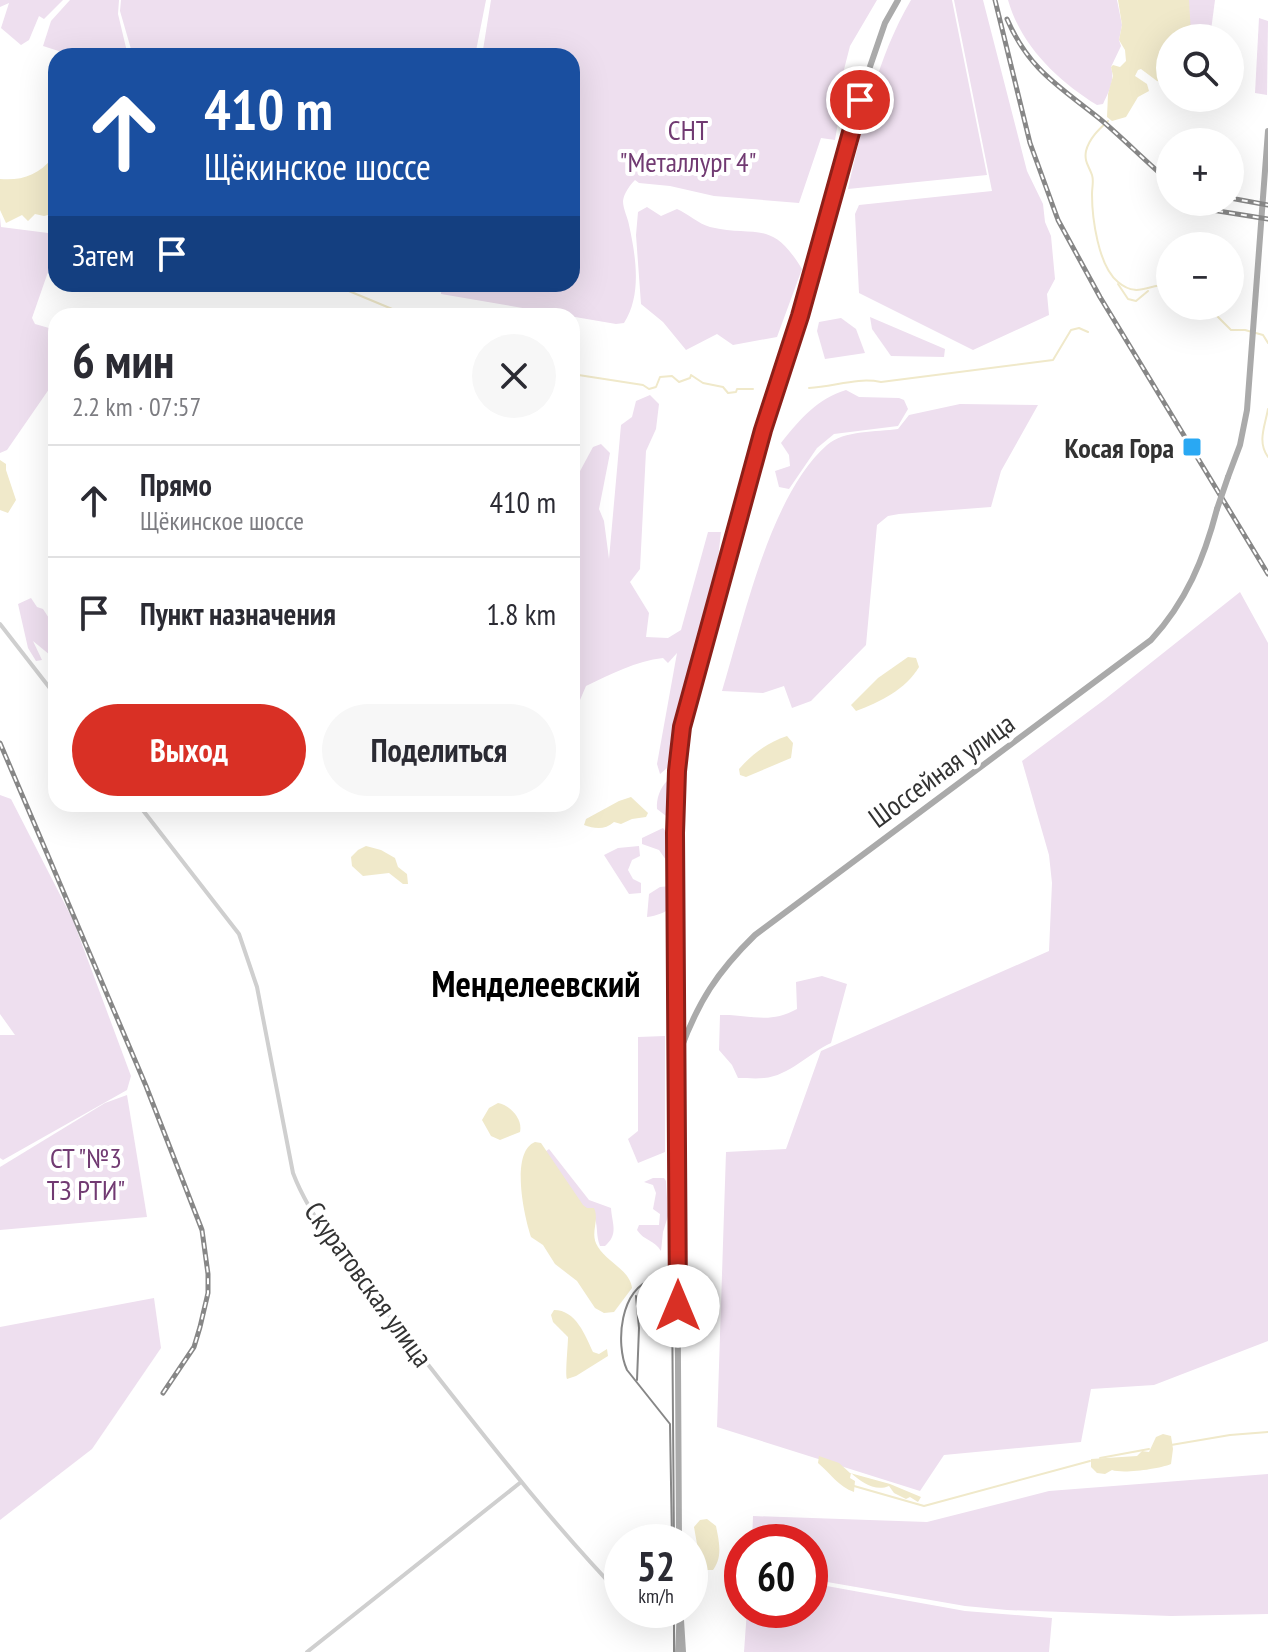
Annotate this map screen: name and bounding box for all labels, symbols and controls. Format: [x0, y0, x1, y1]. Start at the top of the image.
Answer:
map controls [1156, 24, 1244, 320]
button: search [1156, 24, 1244, 112]
pin [826, 66, 894, 134]
text: 410 m [204, 73, 333, 145]
icon: arrive [838, 78, 882, 122]
icon: ahead [72, 80, 176, 184]
park label: СНТ "Металлург 4" [619, 111, 757, 180]
button: + [1156, 128, 1244, 216]
text: Щёкинское шоссе [204, 143, 431, 190]
icon: arrive [150, 232, 194, 276]
button: − [1156, 232, 1244, 320]
text: Затем [72, 235, 134, 274]
text: 6 мин [72, 329, 174, 391]
button: close [472, 334, 556, 418]
text: 2.2 km · 07:57 [72, 390, 201, 423]
place label: Косая Гора [1064, 429, 1174, 466]
marker: Косая Гора [1181, 436, 1203, 458]
text: Прямо [140, 465, 212, 504]
icon: ahead [72, 479, 116, 523]
text: 410 m [490, 482, 556, 521]
text: Щёкинское шоссе [140, 504, 304, 537]
icon: arrive [72, 591, 116, 635]
text: Пункт назначения [140, 594, 336, 633]
text: 1.8 km [486, 594, 556, 633]
button: Выход [72, 704, 306, 796]
button: Поделиться [322, 704, 556, 796]
street label: Шоссейная улица [861, 705, 1021, 835]
district label: Менделеевский [432, 960, 640, 1007]
park label: СТ "№3 ТЗ РТИ" [47, 1139, 125, 1208]
street label: Скуратовская улица [297, 1194, 441, 1374]
position arrow [636, 1264, 720, 1348]
speed limit sign: 60 [724, 1524, 828, 1628]
text: 52 [637, 1540, 675, 1592]
text: km/h [638, 1583, 674, 1609]

